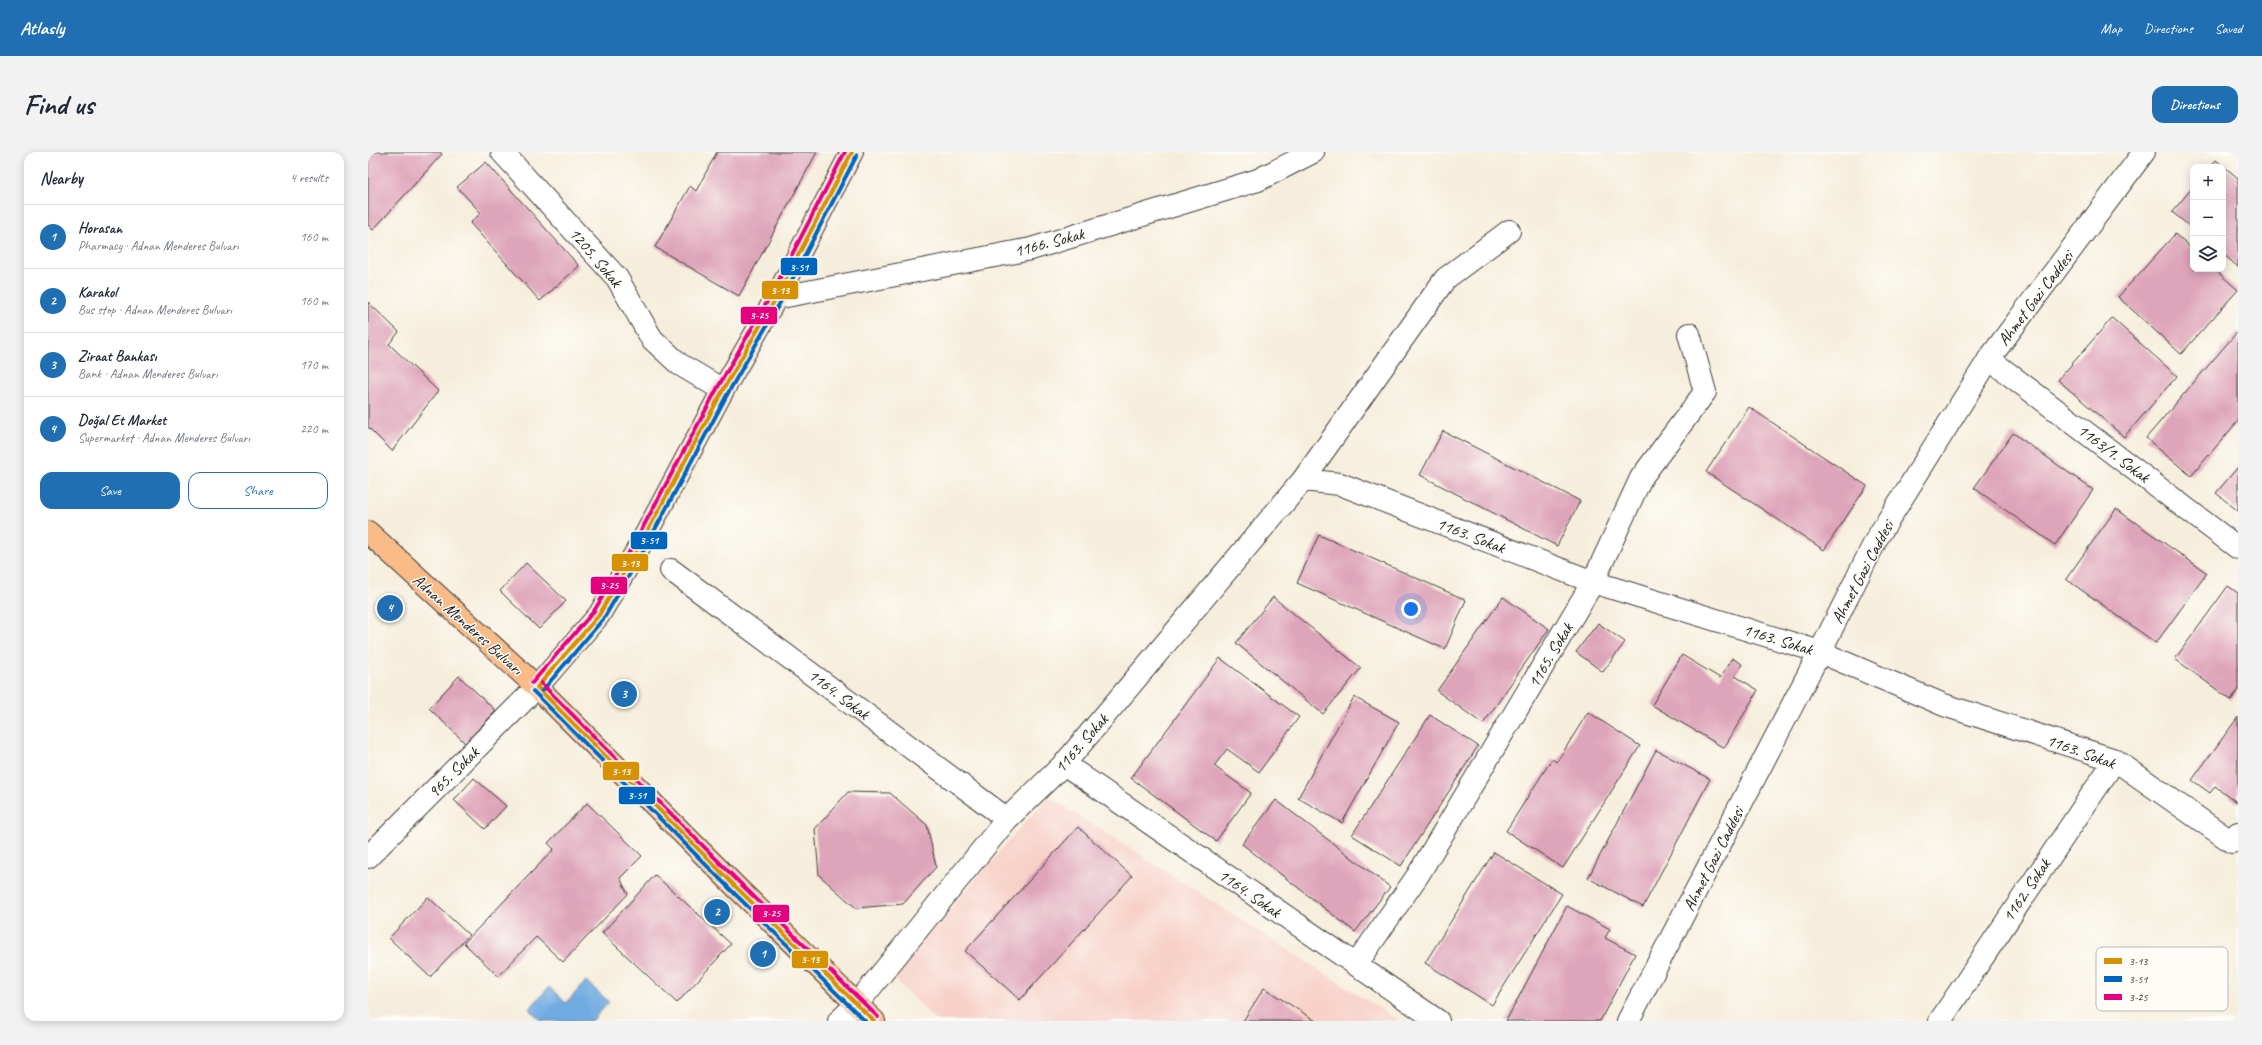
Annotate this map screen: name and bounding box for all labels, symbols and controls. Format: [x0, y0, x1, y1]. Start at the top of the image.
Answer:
text: Atlasly [20, 16, 64, 40]
text: Map [2101, 20, 2122, 37]
text: Directions [2144, 20, 2193, 37]
text: Saved [2215, 20, 2242, 37]
button: Directions [2152, 86, 2238, 123]
text: Find us [24, 87, 94, 122]
map controls [2190, 164, 2226, 272]
button: + [2190, 164, 2226, 200]
text: Nearby [40, 168, 83, 189]
text: 4 results [290, 170, 328, 186]
button: − [2190, 200, 2226, 236]
text: Horasan [78, 219, 122, 238]
street label: 1205. Sokak [565, 223, 628, 293]
street label: 1166. Sokak [1012, 223, 1088, 262]
text: 1 [50, 229, 56, 245]
text: 160 m [300, 229, 328, 245]
button: layers [2190, 236, 2226, 272]
text: Pharmacy · Adnan Menderes Bulvarı [78, 238, 239, 254]
street label: Ahmet Gazi Caddesi [1993, 244, 2080, 350]
line badge: 3-51 [780, 257, 818, 276]
text: 3-51 [790, 260, 809, 274]
line badge: 3-13 [761, 280, 799, 300]
text: Karakol [78, 283, 117, 302]
text: 3-13 [771, 283, 790, 297]
text: 2 [50, 293, 56, 309]
text: 160 m [300, 293, 328, 309]
text: Bus stop · Adnan Menderes Bulvarı [78, 302, 232, 318]
line badge: 3-25 [740, 306, 778, 325]
text: 3-25 [750, 308, 769, 322]
text: Ziraat Bankası [78, 347, 156, 366]
text: 3 [50, 357, 56, 373]
text: 170 m [300, 357, 328, 373]
text: Bank · Adnan Menderes Bulvarı [78, 366, 218, 382]
text: Doğal Et Market [78, 411, 166, 430]
street label: 1163/1. Sokak [2074, 420, 2155, 488]
text: 4 [50, 421, 56, 437]
text: 220 m [300, 421, 328, 437]
text: Supermarket · Adnan Menderes Bulvarı [78, 430, 250, 446]
button: Save [40, 472, 180, 509]
button: Share [188, 472, 328, 509]
street label: 1163. Sokak [1434, 513, 1510, 559]
street label: Ahmet Gazi Caddesi [1827, 515, 1900, 627]
line badge: 3-51 [630, 531, 668, 550]
text: 3-51 [640, 533, 659, 547]
line badge: 3-13 [611, 553, 649, 572]
text: 3-13 [621, 556, 640, 570]
street label: Adnan Menderes Bulvarı [408, 569, 528, 680]
line badge: 3-25 [590, 576, 628, 595]
text: 3-25 [600, 578, 619, 592]
pin: 4 [377, 593, 403, 623]
your location [1401, 599, 1421, 619]
street label: 1165. Sokak [1523, 618, 1579, 691]
street label: 1163. Sokak [1741, 619, 1817, 660]
street label: 1164. Sokak [804, 665, 875, 725]
pin: 3 [611, 679, 637, 709]
street label: 1163. Sokak [1050, 708, 1114, 777]
street label: 1163. Sokak [2044, 729, 2120, 774]
street label: 965. Sokak [423, 741, 485, 802]
line badge: 3-13 [602, 761, 640, 781]
text: 3-13 [612, 764, 631, 778]
line badge: 3-51 [618, 786, 656, 805]
text: 3-51 [628, 788, 647, 802]
street label: Ahmet Gazi Caddesi [1678, 801, 1750, 914]
street label: 1162. Sokak [1998, 853, 2056, 926]
street label: 1164. Sokak [1214, 864, 1286, 924]
pin: 2 [704, 897, 730, 927]
line badge: 3-25 [752, 904, 790, 923]
text: 3-25 [762, 906, 781, 920]
pin: 1 [750, 939, 776, 969]
legend [2096, 947, 2228, 1011]
line badge: 3-13 [791, 950, 829, 969]
text: 3-13 [801, 952, 820, 966]
text: 3-13 [2129, 954, 2148, 968]
text: 3-51 [2129, 972, 2148, 986]
text: 3-25 [2129, 990, 2148, 1004]

